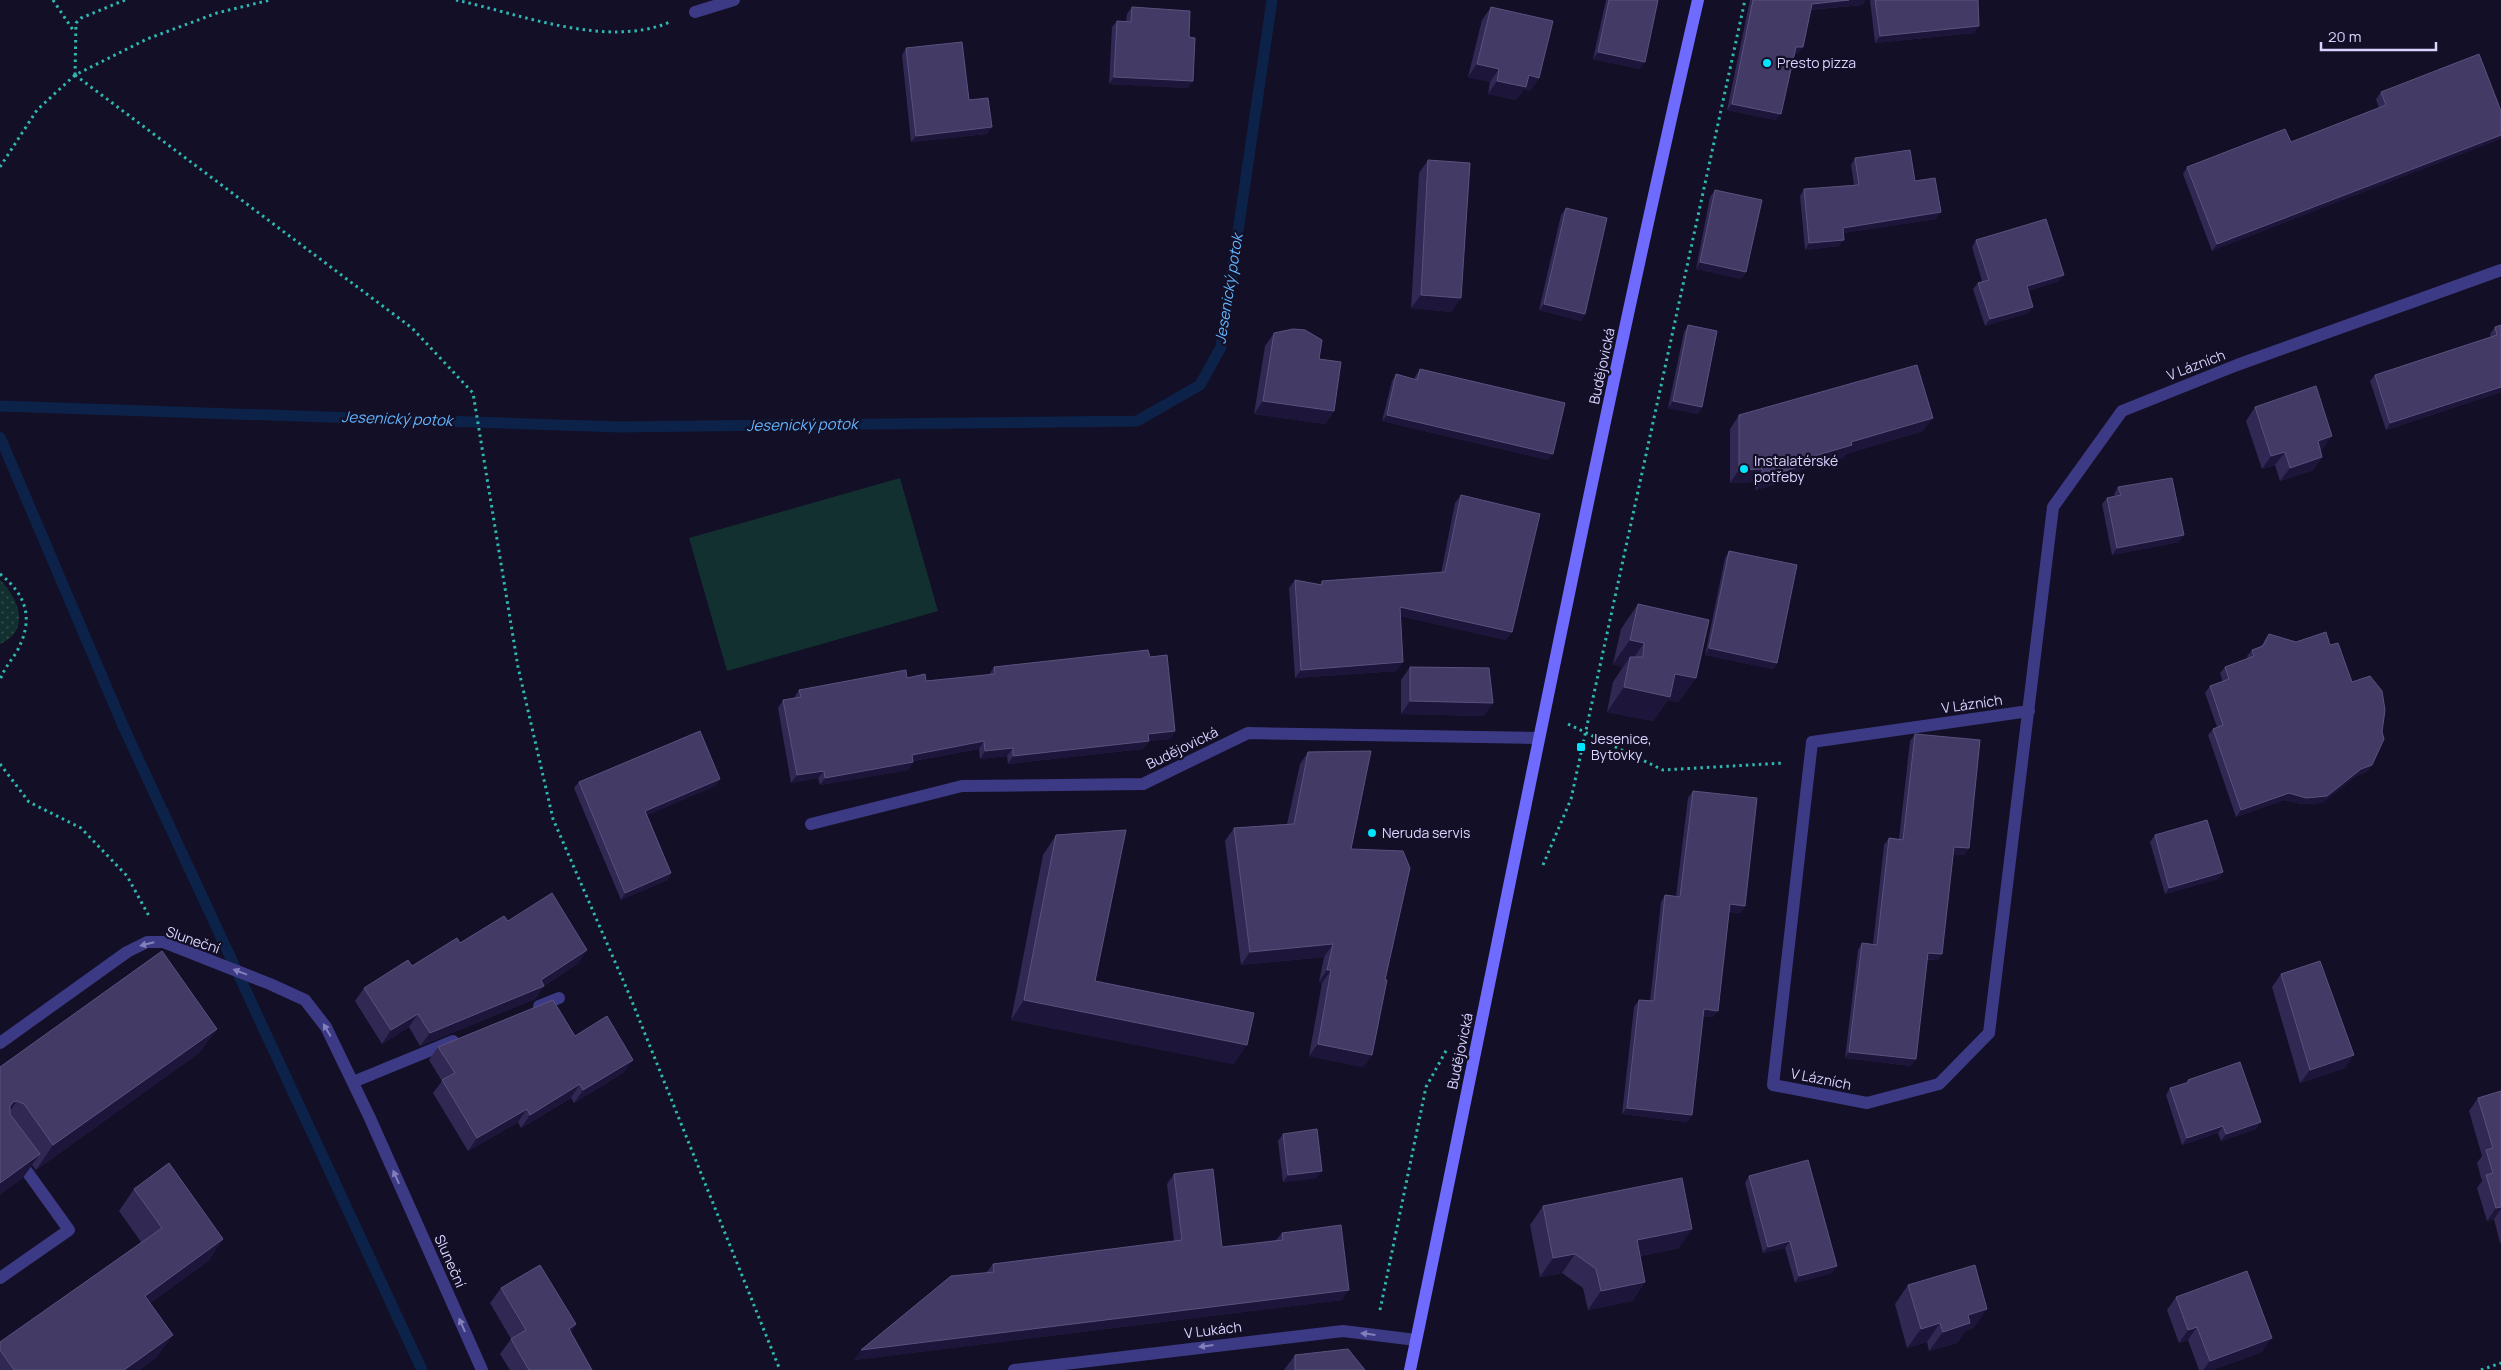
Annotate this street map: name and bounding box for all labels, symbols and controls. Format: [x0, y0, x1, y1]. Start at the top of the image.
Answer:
scale bar [2321, 20, 2436, 52]
text: 20 m [2328, 26, 2361, 47]
place label: Presto pizza [1777, 53, 1856, 72]
marker: Presto pizza [1761, 57, 1773, 69]
water label: Jesenický potok [1209, 230, 1248, 345]
street label: Budějovická [1584, 326, 1619, 406]
street label: V Lázních [2164, 345, 2228, 384]
water label: Jesenický potok [341, 406, 455, 431]
water label: Jesenický potok [746, 413, 860, 436]
place label: Instalatérské potřeby [1754, 451, 1838, 486]
marker: Instalatérské potřeby [1738, 463, 1750, 475]
street label: V Lázních [1940, 690, 2004, 717]
street label: Budějovická [1143, 722, 1221, 773]
place label: Jesenice, Bytovky [1591, 729, 1652, 764]
marker: Jesenice, Bytovky [1575, 741, 1587, 753]
place label: Neruda servis [1382, 823, 1470, 842]
marker: Neruda servis [1366, 827, 1378, 839]
street label: Sluneční [164, 921, 223, 958]
one-way arrow [139, 940, 154, 948]
one-way arrow [232, 968, 247, 976]
street label: Budějovická [1442, 1011, 1477, 1091]
one-way arrow [323, 1023, 331, 1037]
street label: V Lázních [1789, 1063, 1853, 1094]
one-way arrow [392, 1170, 400, 1184]
street label: Sluneční [430, 1231, 471, 1290]
street label: V Lukách [1183, 1317, 1243, 1342]
one-way arrow [458, 1318, 466, 1332]
one-way arrow [1359, 1330, 1375, 1338]
one-way arrow [1198, 1342, 1214, 1350]

